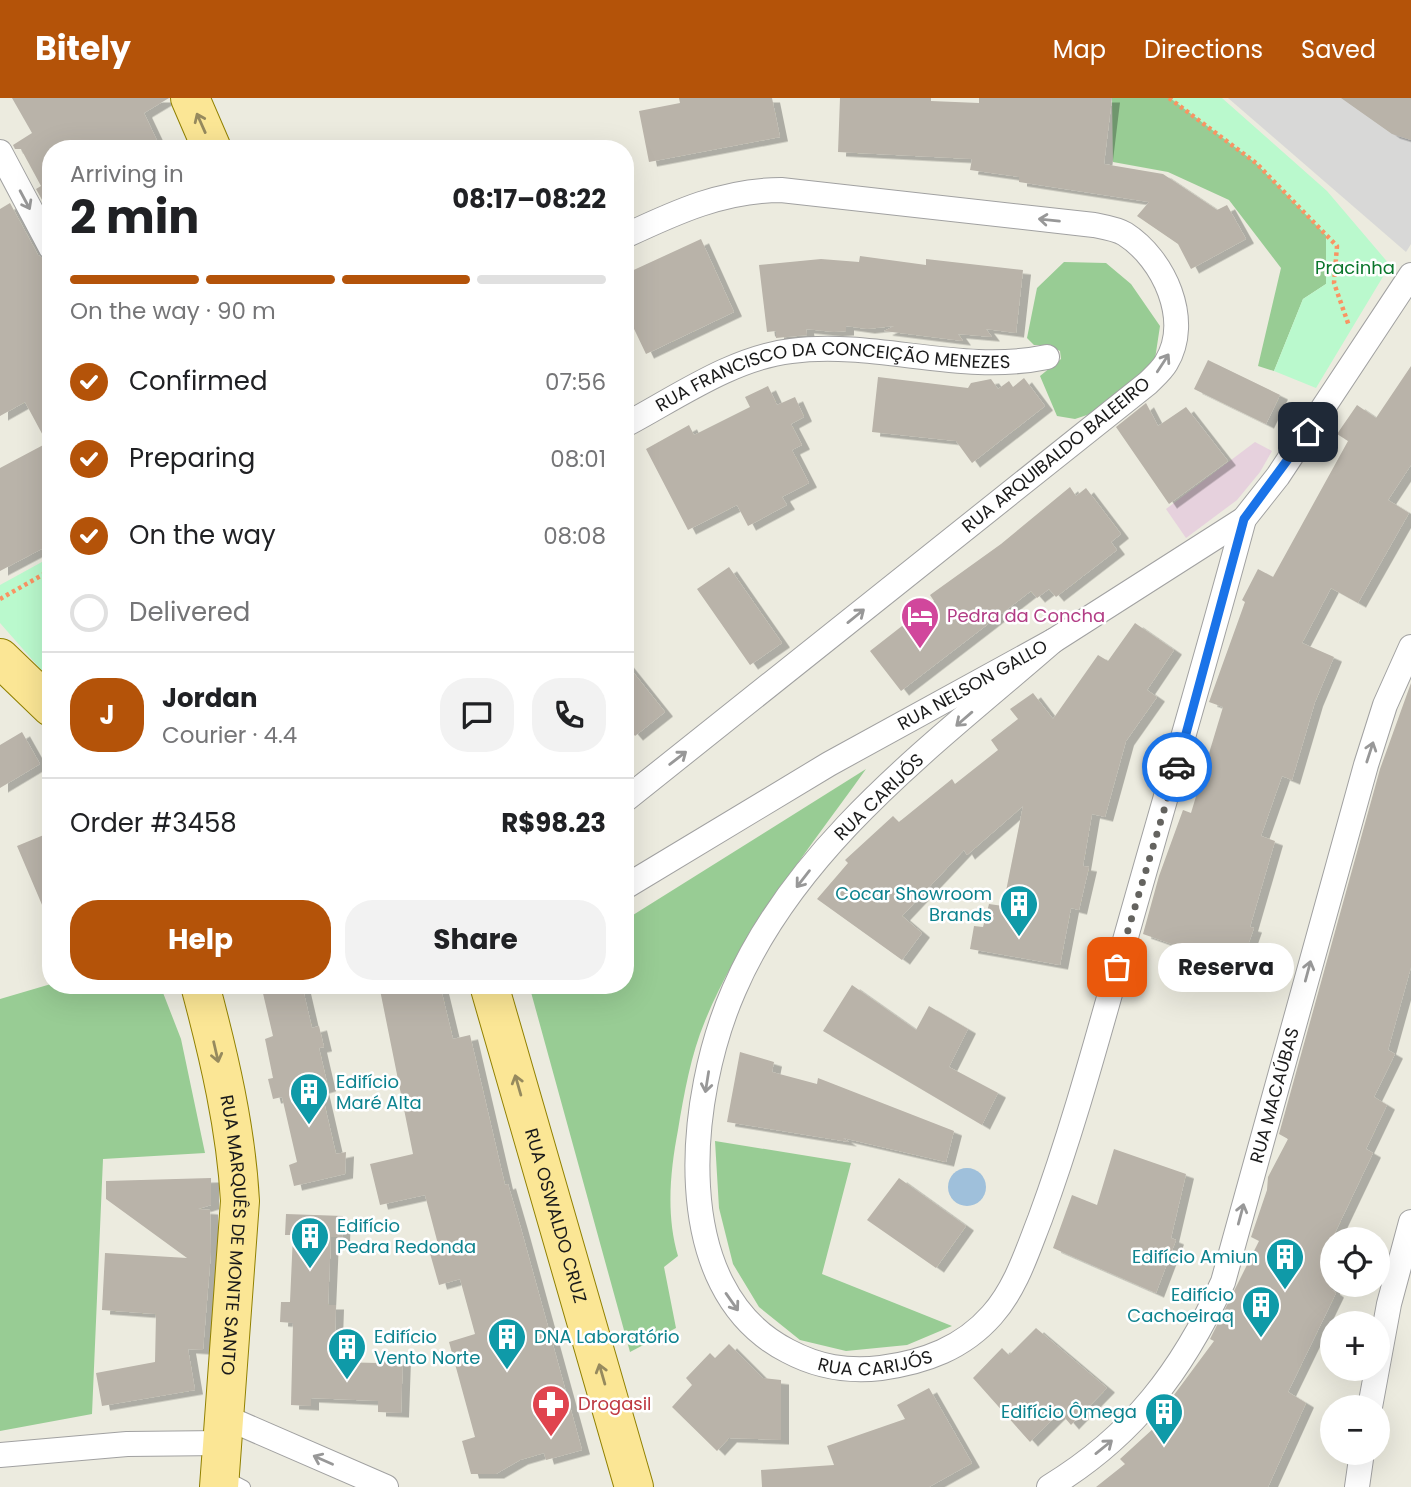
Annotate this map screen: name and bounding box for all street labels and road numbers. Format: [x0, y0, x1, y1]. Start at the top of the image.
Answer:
street label: RUA FRANCISCO DA CONCEIÇÃO MENEZES [651, 336, 1011, 417]
street label: RUA ARQUIBALDO BALEEIRO [956, 371, 1155, 538]
street label: RUA NELSON GALLO [893, 633, 1052, 736]
street label: RUA CARIJÓS [828, 747, 929, 846]
street label: RUA MACAÚBAS [1243, 1025, 1305, 1166]
street label: RUA MARQUÊS DE MONTE SANTO [214, 1093, 253, 1376]
street label: RUA OSWALDO CRUZ [519, 1125, 593, 1306]
street label: RUA CARIJÓS [815, 1344, 936, 1381]

